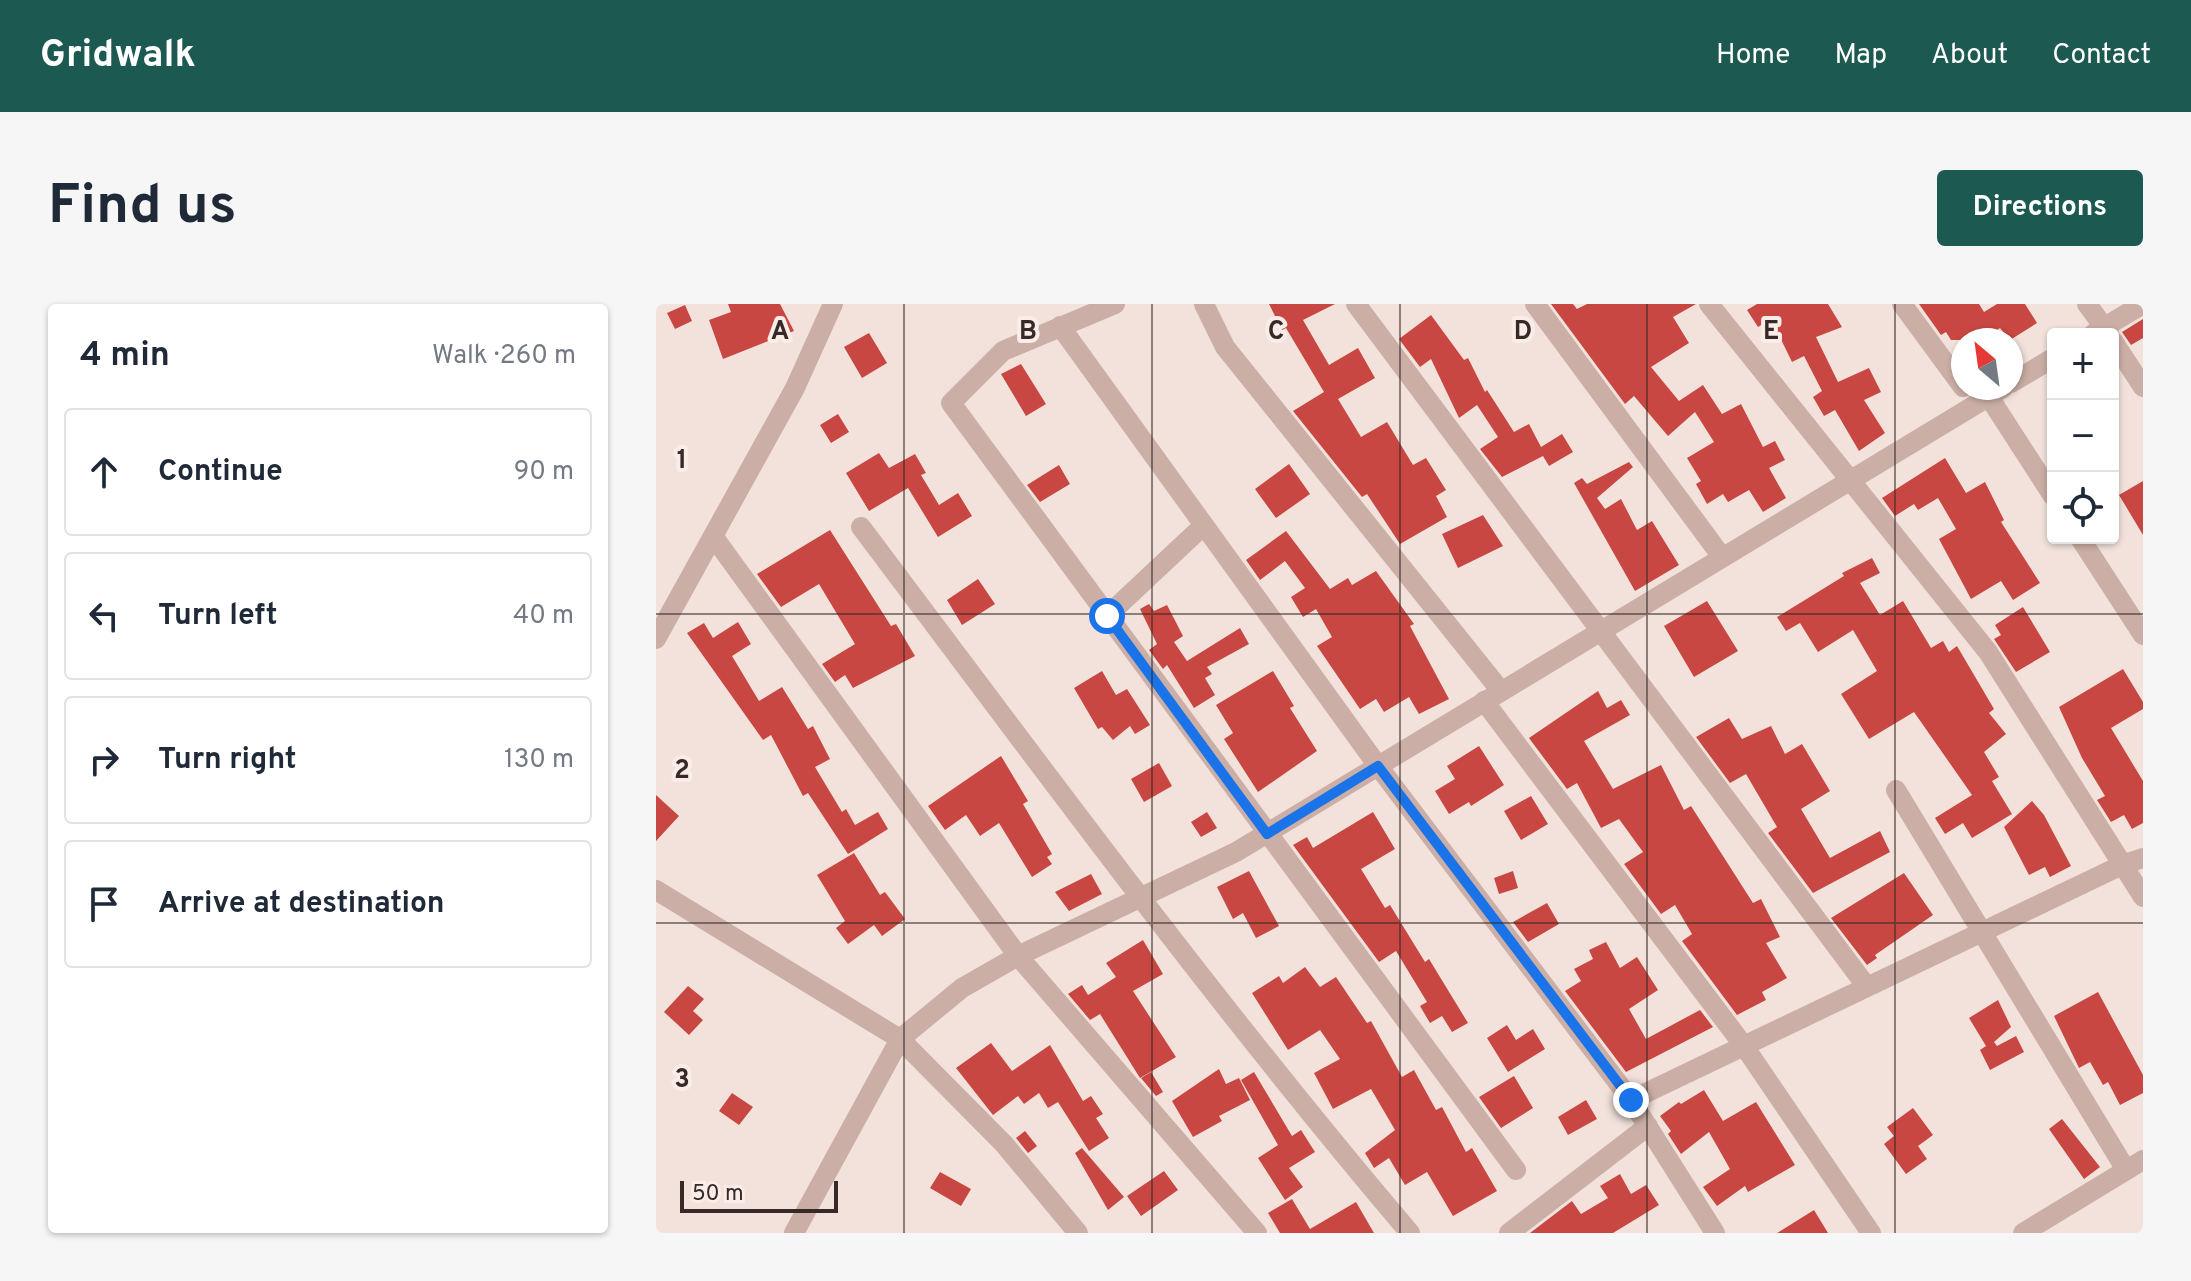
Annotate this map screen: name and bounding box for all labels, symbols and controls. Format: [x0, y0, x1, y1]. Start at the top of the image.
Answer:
text: Gridwalk [40, 32, 196, 81]
text: Home [1716, 38, 1790, 74]
text: Map [1834, 38, 1887, 74]
text: About [1931, 38, 2008, 74]
text: Contact [2052, 38, 2151, 74]
button: Directions [1937, 170, 2143, 246]
text: Find us [48, 173, 237, 243]
text: A [771, 316, 789, 349]
text: B [1019, 316, 1037, 349]
text: C [1268, 316, 1284, 349]
text: D [1514, 316, 1532, 349]
text: E [1763, 316, 1779, 349]
north arrow [1951, 328, 2023, 400]
map controls [2047, 328, 2119, 544]
button: + [2047, 328, 2119, 400]
text: 4 min [80, 335, 170, 378]
text: Walk · 260 m [432, 340, 576, 373]
button: − [2047, 400, 2119, 472]
text: 1 [677, 445, 687, 478]
icon: ahead [82, 450, 126, 494]
text: Continue [158, 454, 283, 491]
text: 90 m [514, 456, 574, 489]
button: locate [2047, 472, 2119, 544]
icon: left [82, 594, 126, 638]
text: Turn left [158, 598, 278, 635]
route start [1089, 598, 1125, 634]
text: 40 m [513, 600, 574, 633]
icon: right [82, 738, 126, 782]
text: Turn right [158, 742, 296, 779]
text: 130 m [504, 744, 574, 777]
text: 2 [674, 755, 690, 788]
icon: arrive [82, 882, 126, 926]
text: Arrive at destination [158, 886, 444, 923]
text: 3 [674, 1064, 690, 1097]
route end [1613, 1082, 1649, 1118]
scale bar [680, 1177, 838, 1213]
text: 50 m [692, 1181, 744, 1208]

